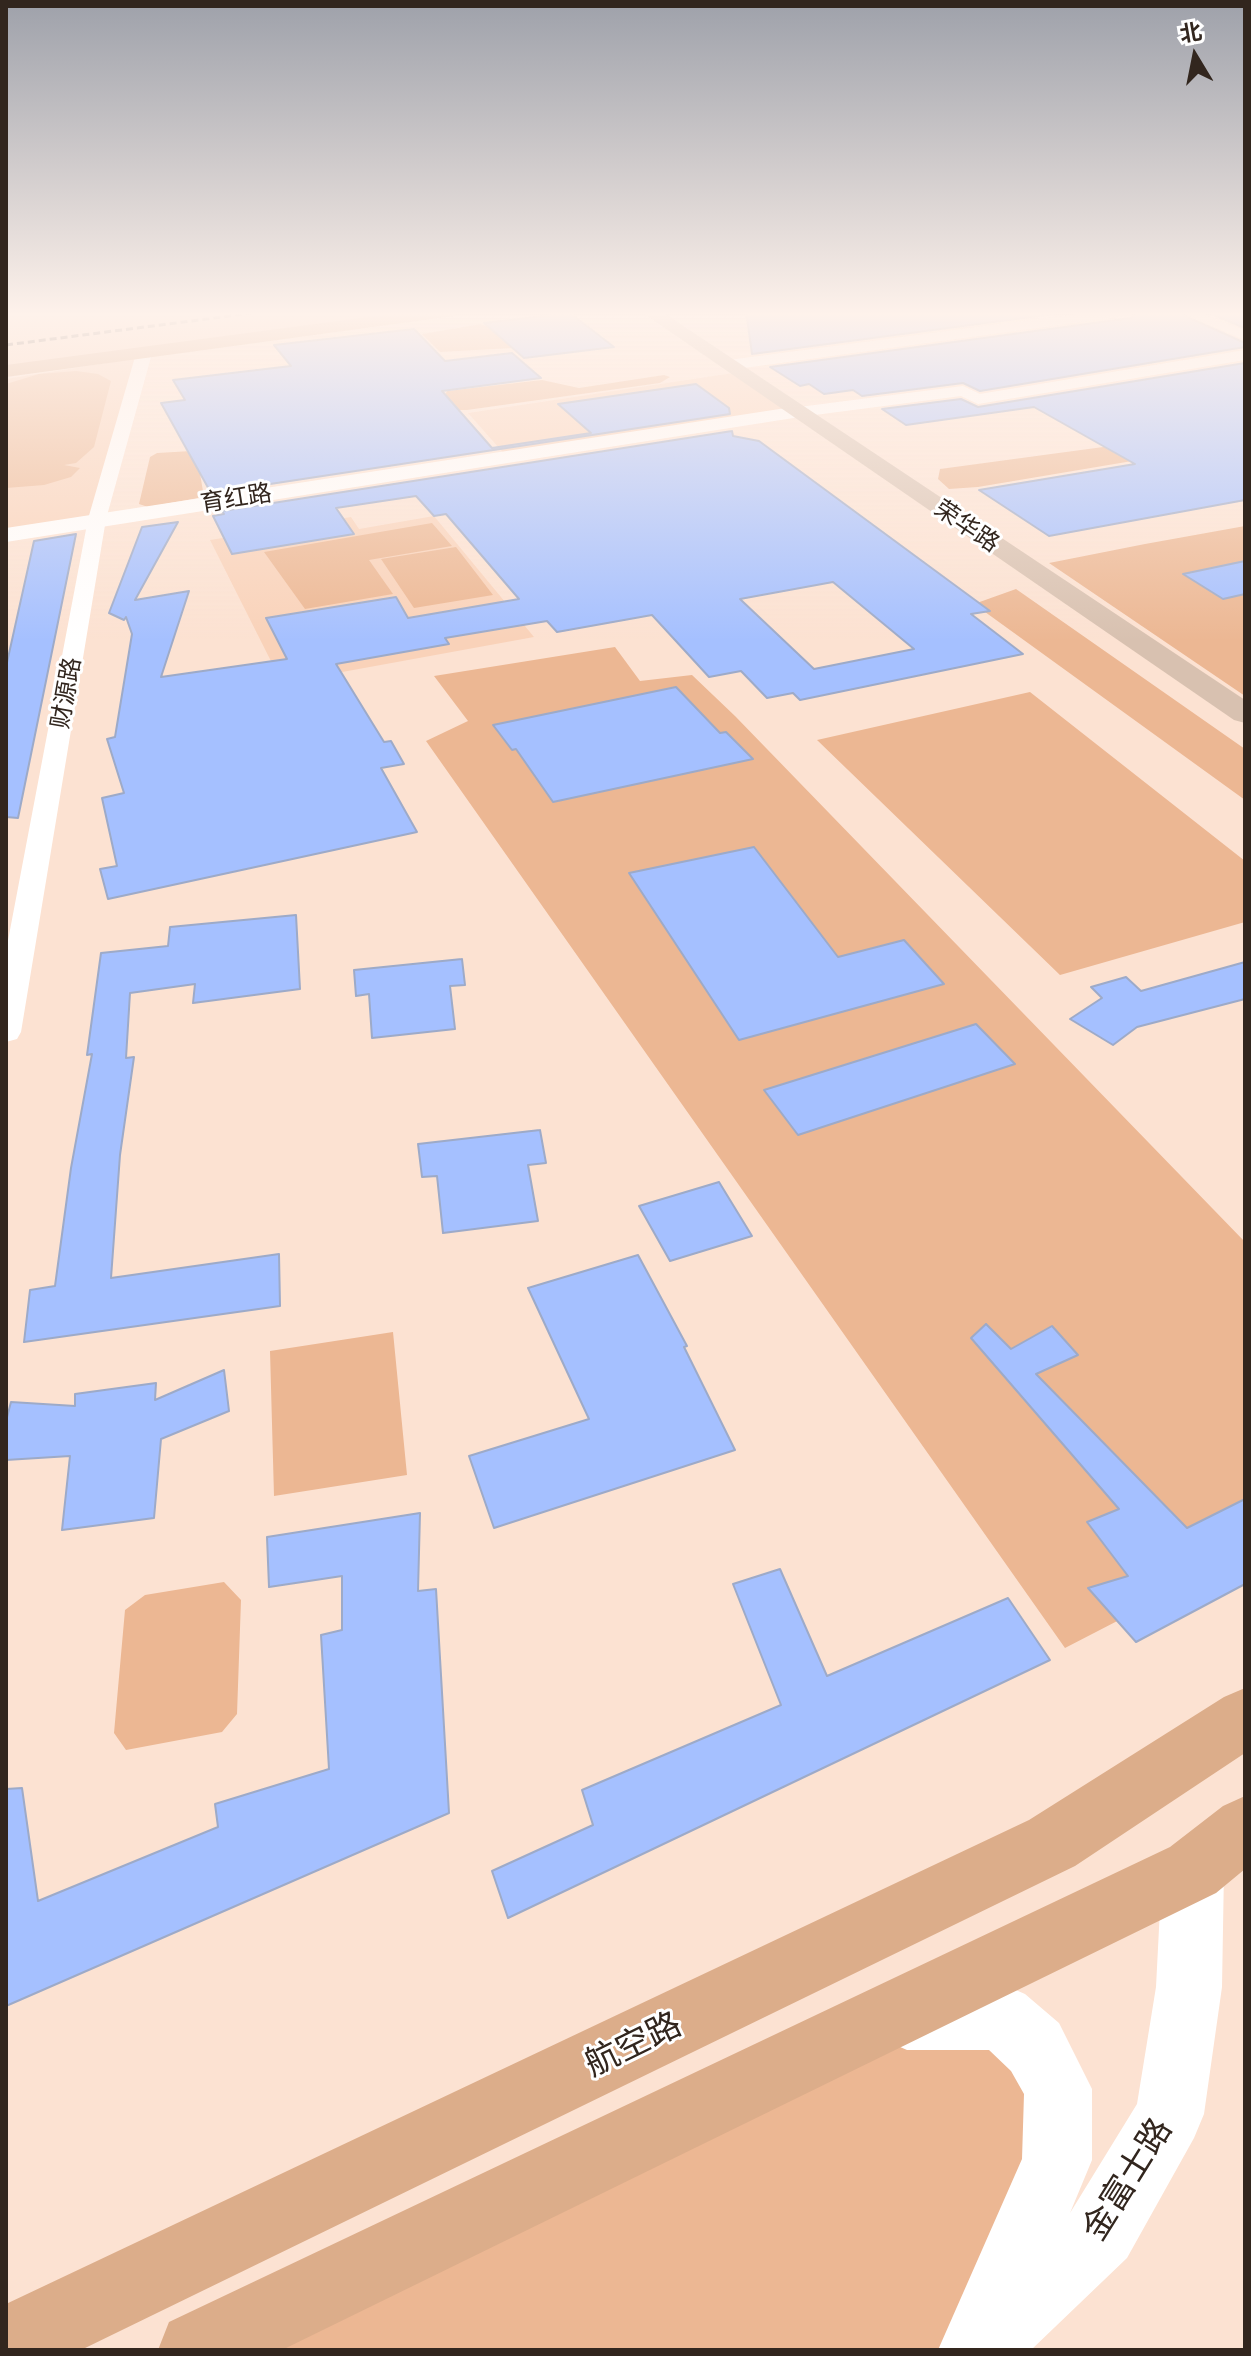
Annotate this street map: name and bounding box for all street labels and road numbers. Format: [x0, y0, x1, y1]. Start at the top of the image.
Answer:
street label: 育红路 [198, 478, 274, 518]
street label: 荣华路 [929, 494, 1005, 558]
street label: 财源路 [46, 655, 86, 731]
street label: 航空路 [578, 2003, 688, 2085]
street label: 金富士路 [1074, 2111, 1180, 2247]

